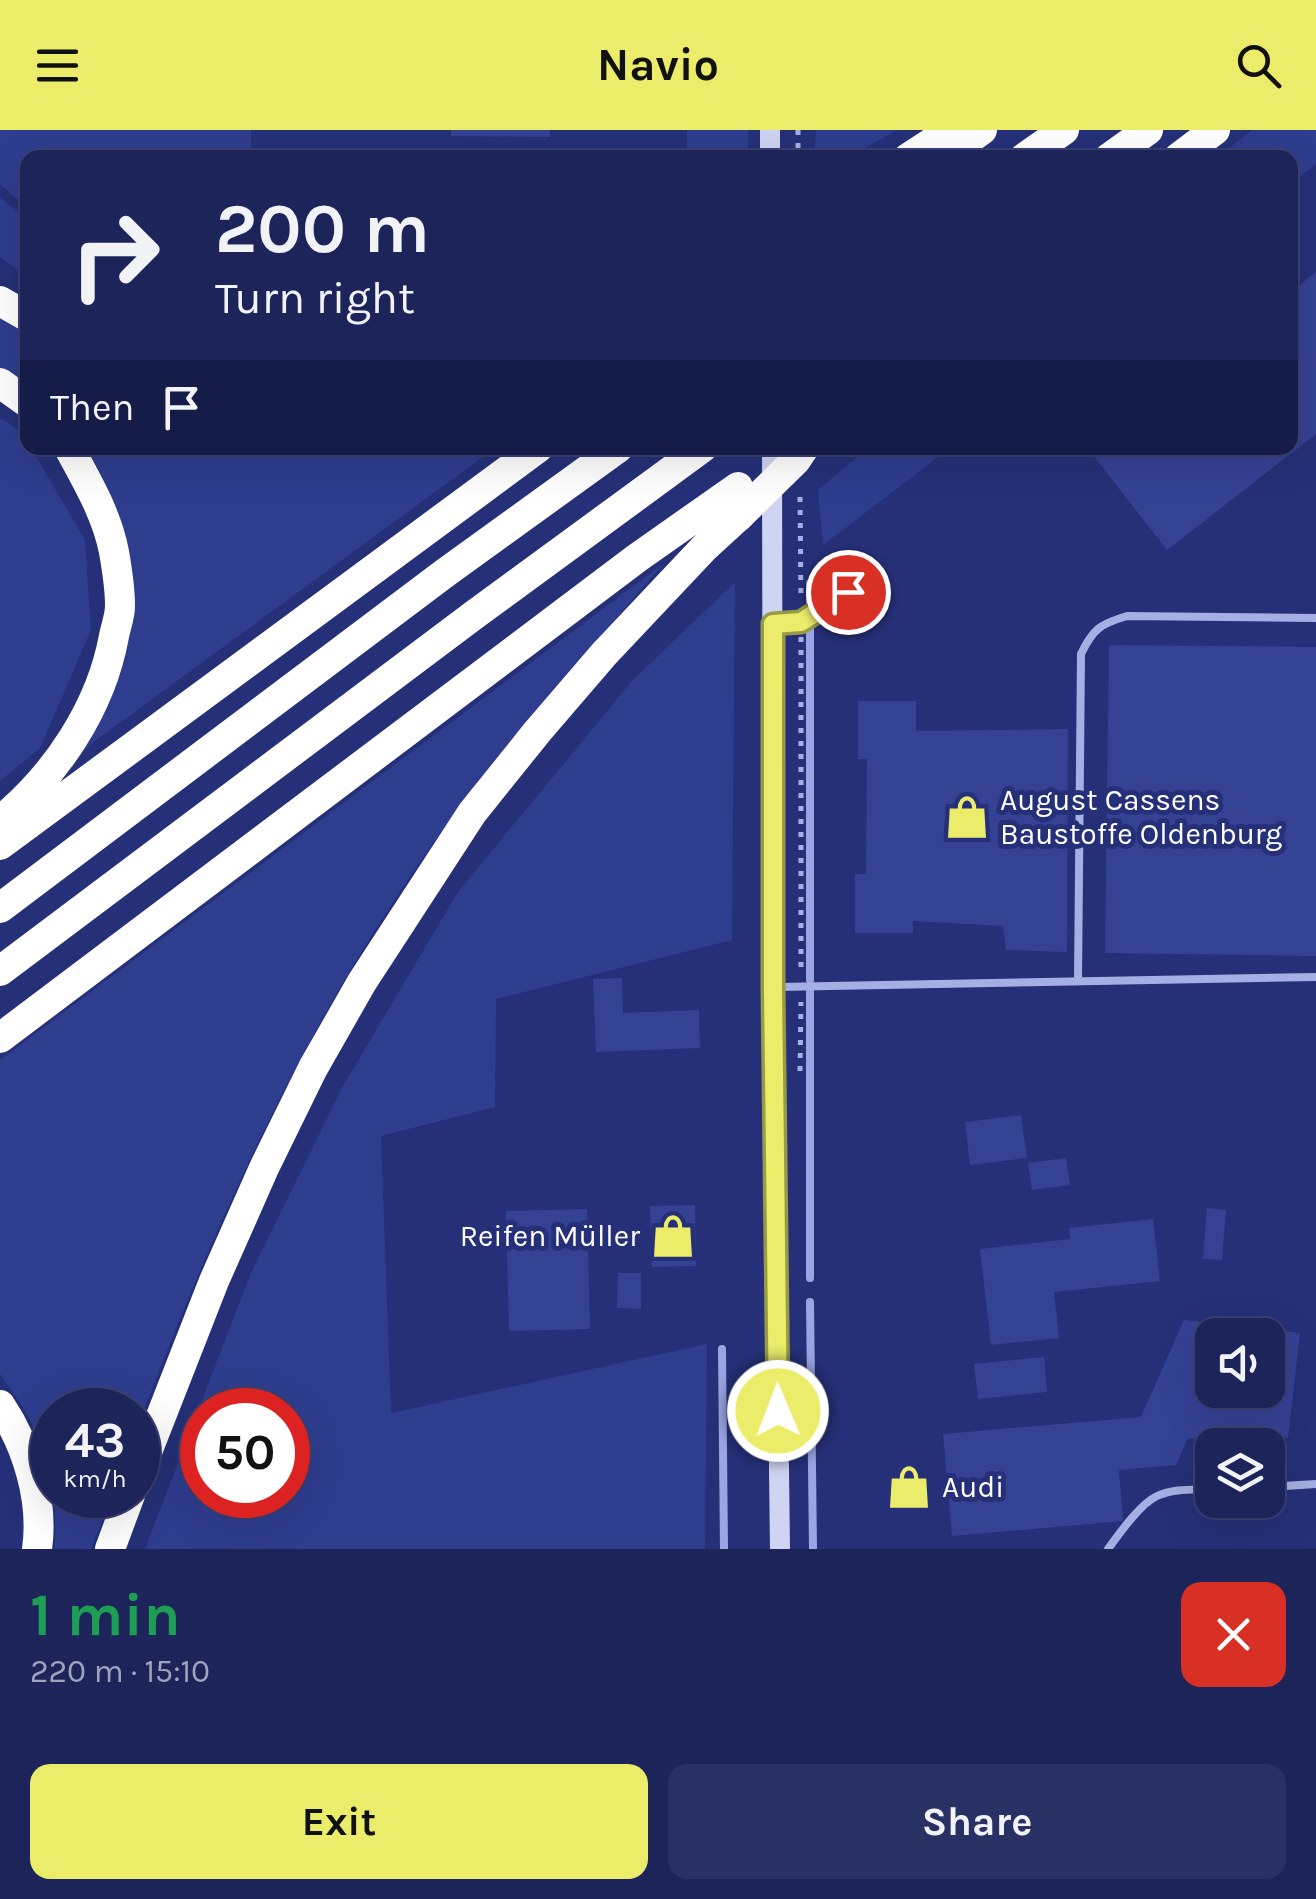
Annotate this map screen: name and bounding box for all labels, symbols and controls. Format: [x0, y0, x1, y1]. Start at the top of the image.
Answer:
icon: menu [30, 38, 85, 93]
icon: search [1231, 38, 1286, 93]
text: Navio [597, 39, 719, 91]
text: 200 m [215, 188, 430, 270]
icon: right [50, 190, 180, 320]
text: Turn right [215, 272, 415, 324]
icon: arrive [154, 380, 209, 435]
text: Then [50, 385, 134, 430]
pin [806, 550, 891, 635]
icon: arrive [821, 565, 876, 620]
place label: August Cassens Baustoffe Oldenburg [1000, 782, 1282, 852]
shop icon: August Cassens Baustoffe Oldenburg [943, 793, 991, 841]
shop icon: Reifen Müller [649, 1212, 697, 1260]
place label: Reifen Müller [460, 1218, 640, 1254]
map controls [1195, 1318, 1285, 1518]
button: sound [1195, 1318, 1285, 1408]
position arrow [726, 1359, 830, 1463]
speed limit sign: 50 [180, 1388, 310, 1518]
text: 43 [65, 1411, 125, 1470]
button: layers [1195, 1428, 1285, 1518]
shop icon: Audi [885, 1463, 933, 1511]
text: km/h [63, 1464, 127, 1493]
place label: Audi [942, 1469, 1004, 1505]
text: 1 min [30, 1580, 181, 1650]
button: close [1181, 1582, 1286, 1687]
text: 220 m · 15:10 [30, 1653, 210, 1690]
button: Exit [30, 1764, 648, 1879]
button: Share [668, 1764, 1286, 1879]

